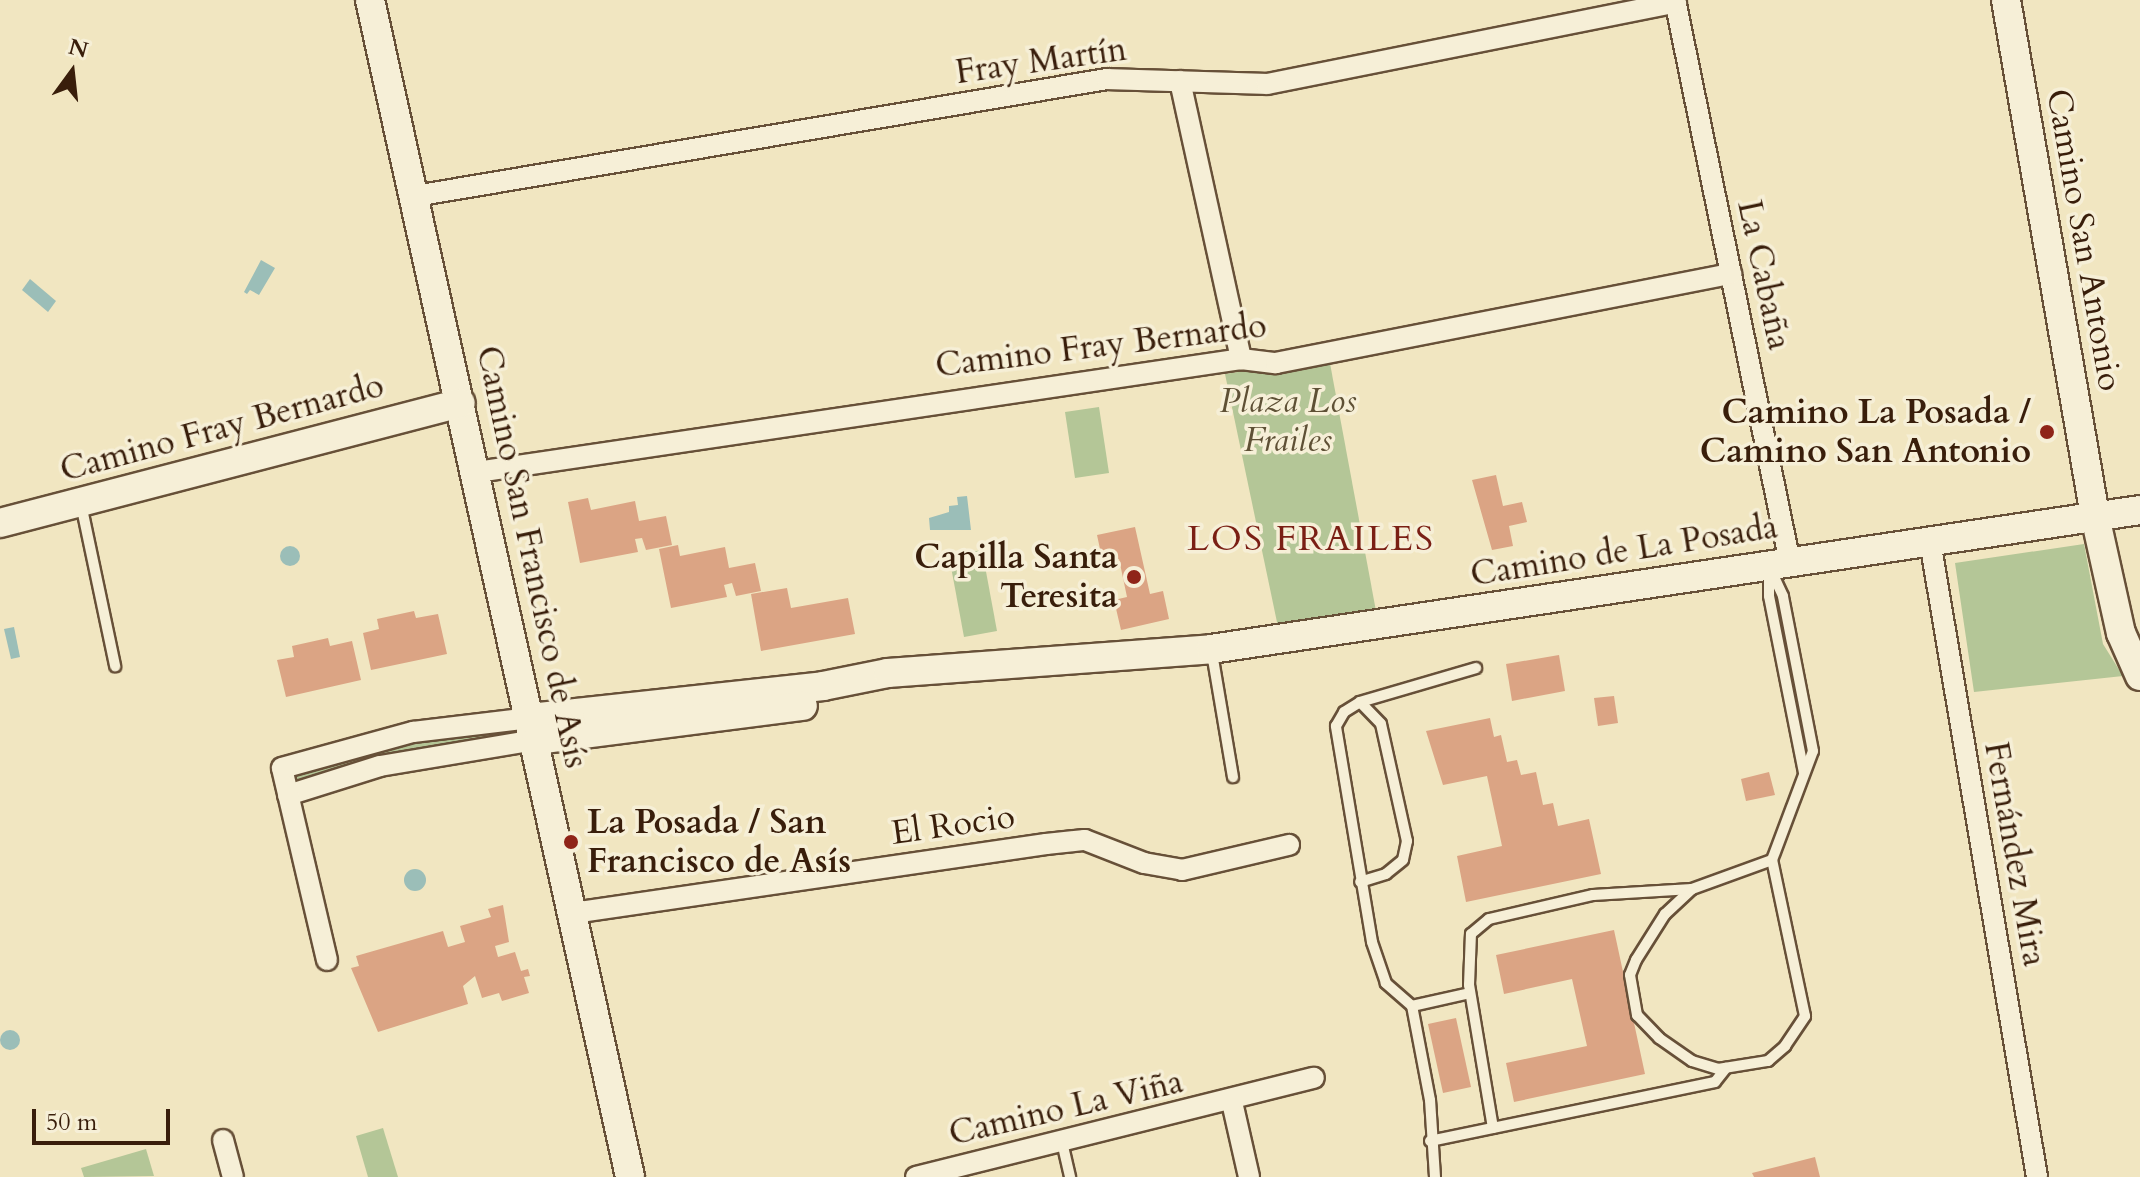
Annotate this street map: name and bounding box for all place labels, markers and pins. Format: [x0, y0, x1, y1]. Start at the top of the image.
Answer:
place label: Camino La Posada / Camino San Antonio [1700, 392, 2031, 472]
marker: Camino La Posada / Camino San Antonio [2038, 423, 2056, 441]
place label: Capilla Santa Teresita [914, 537, 1118, 616]
marker: Capilla Santa Teresita [1125, 568, 1143, 586]
place label: La Posada / San Francisco de Asís [587, 802, 851, 882]
marker: La Posada / San Francisco de Asís [562, 833, 580, 851]

